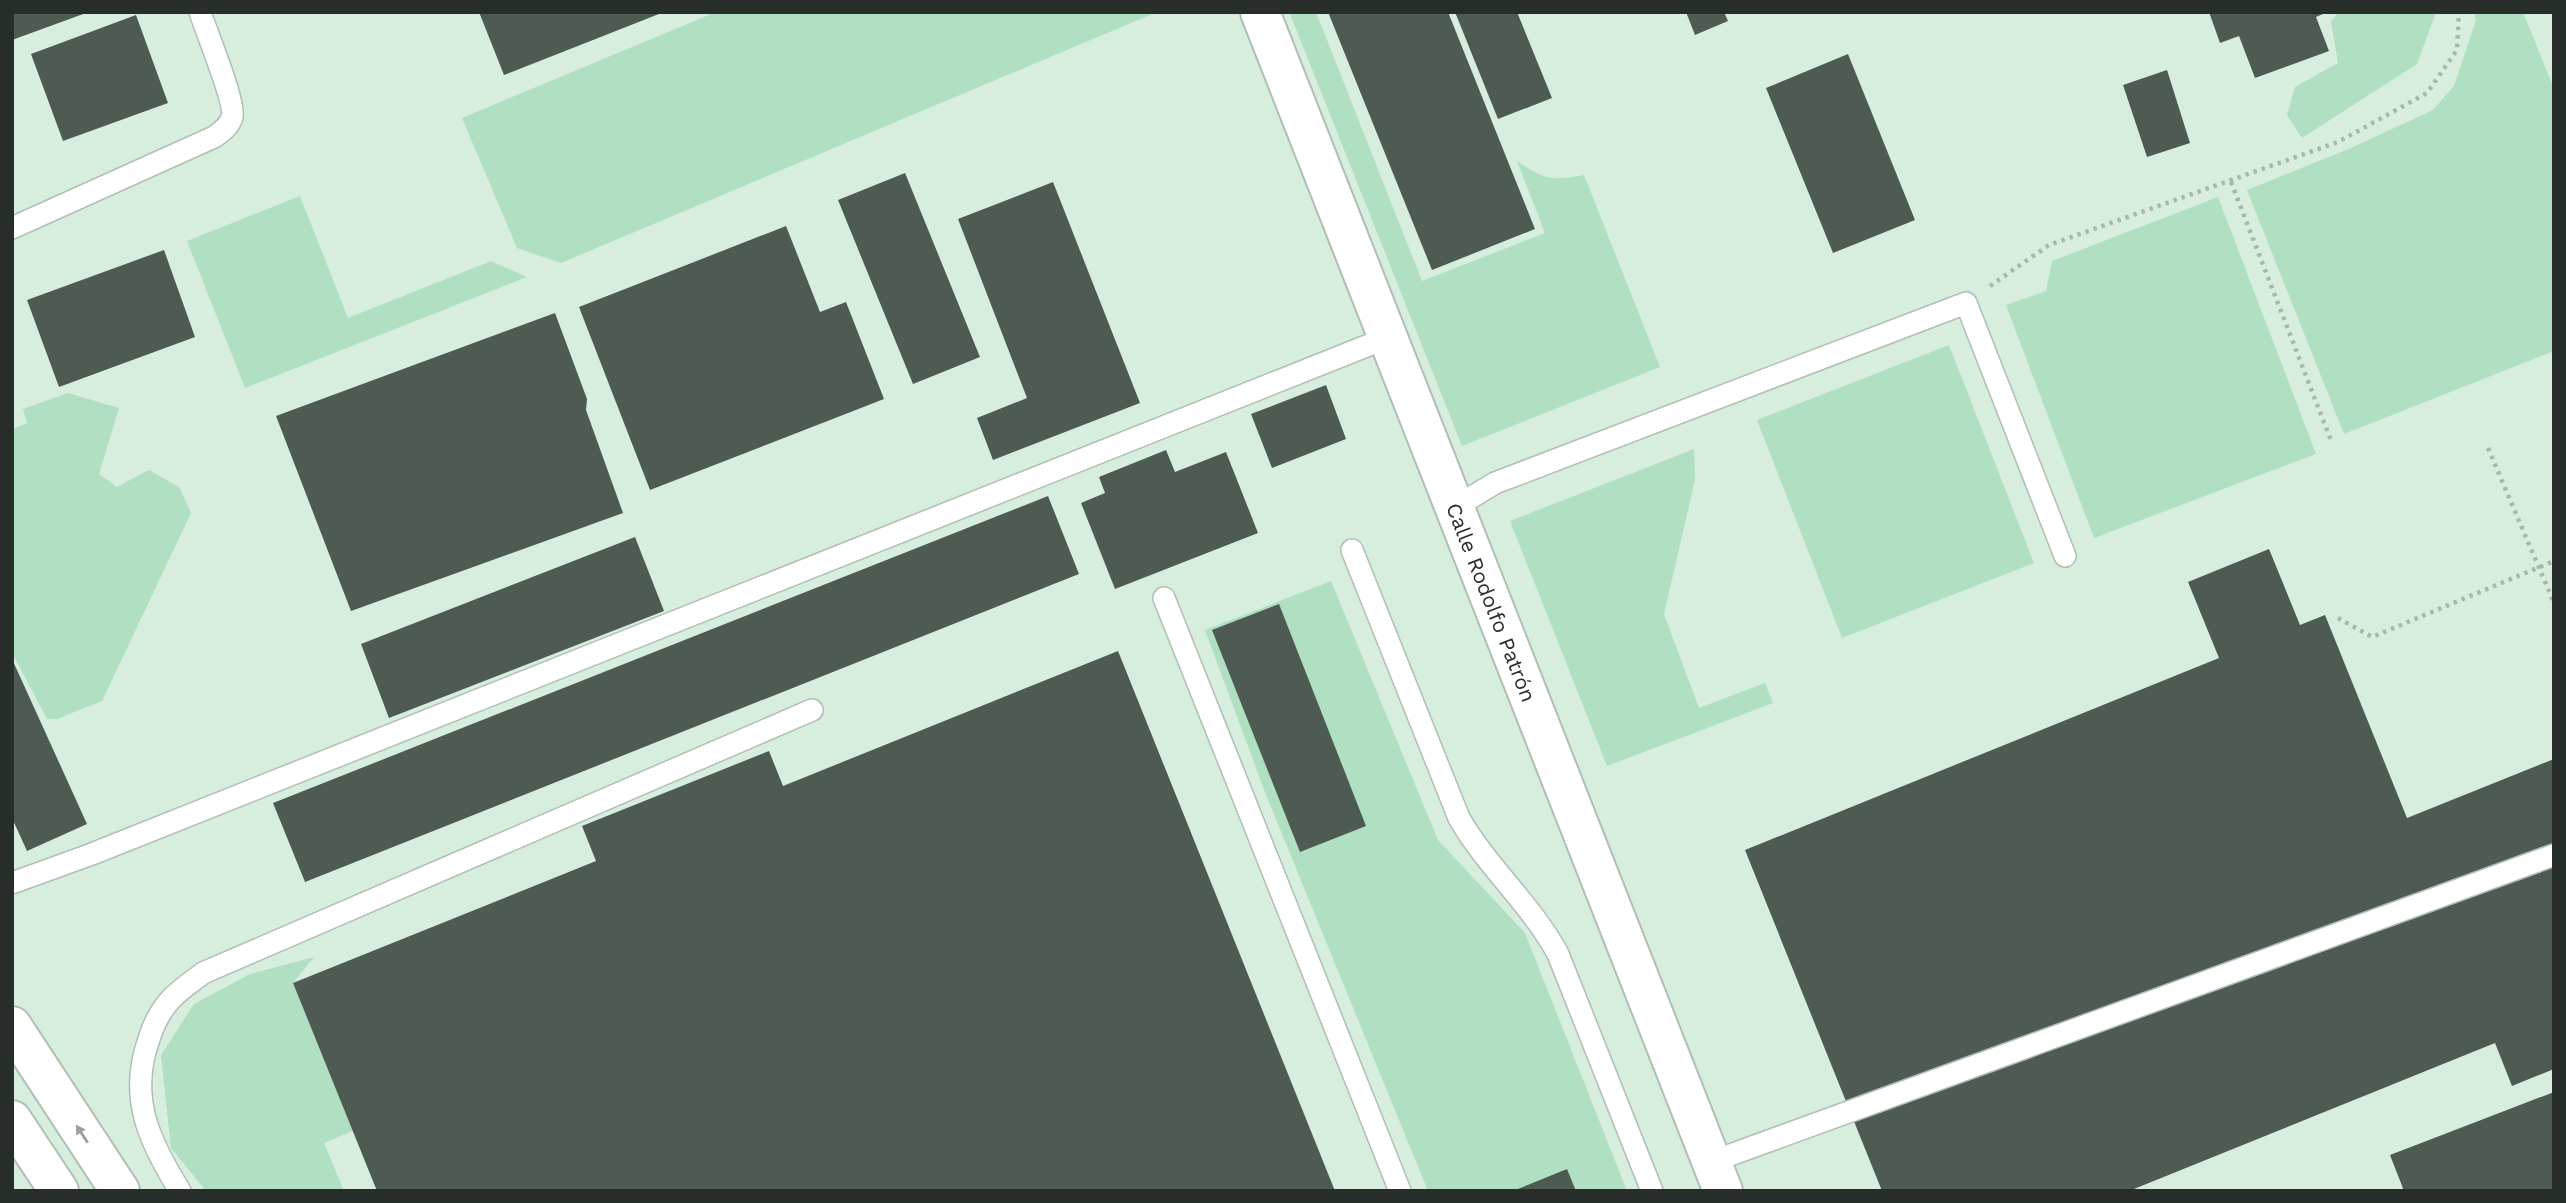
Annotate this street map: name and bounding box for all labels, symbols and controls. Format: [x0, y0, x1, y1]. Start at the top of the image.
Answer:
street label: Calle Rodolfo Patrón [1441, 499, 1542, 705]
one-way arrow [76, 1124, 89, 1144]

